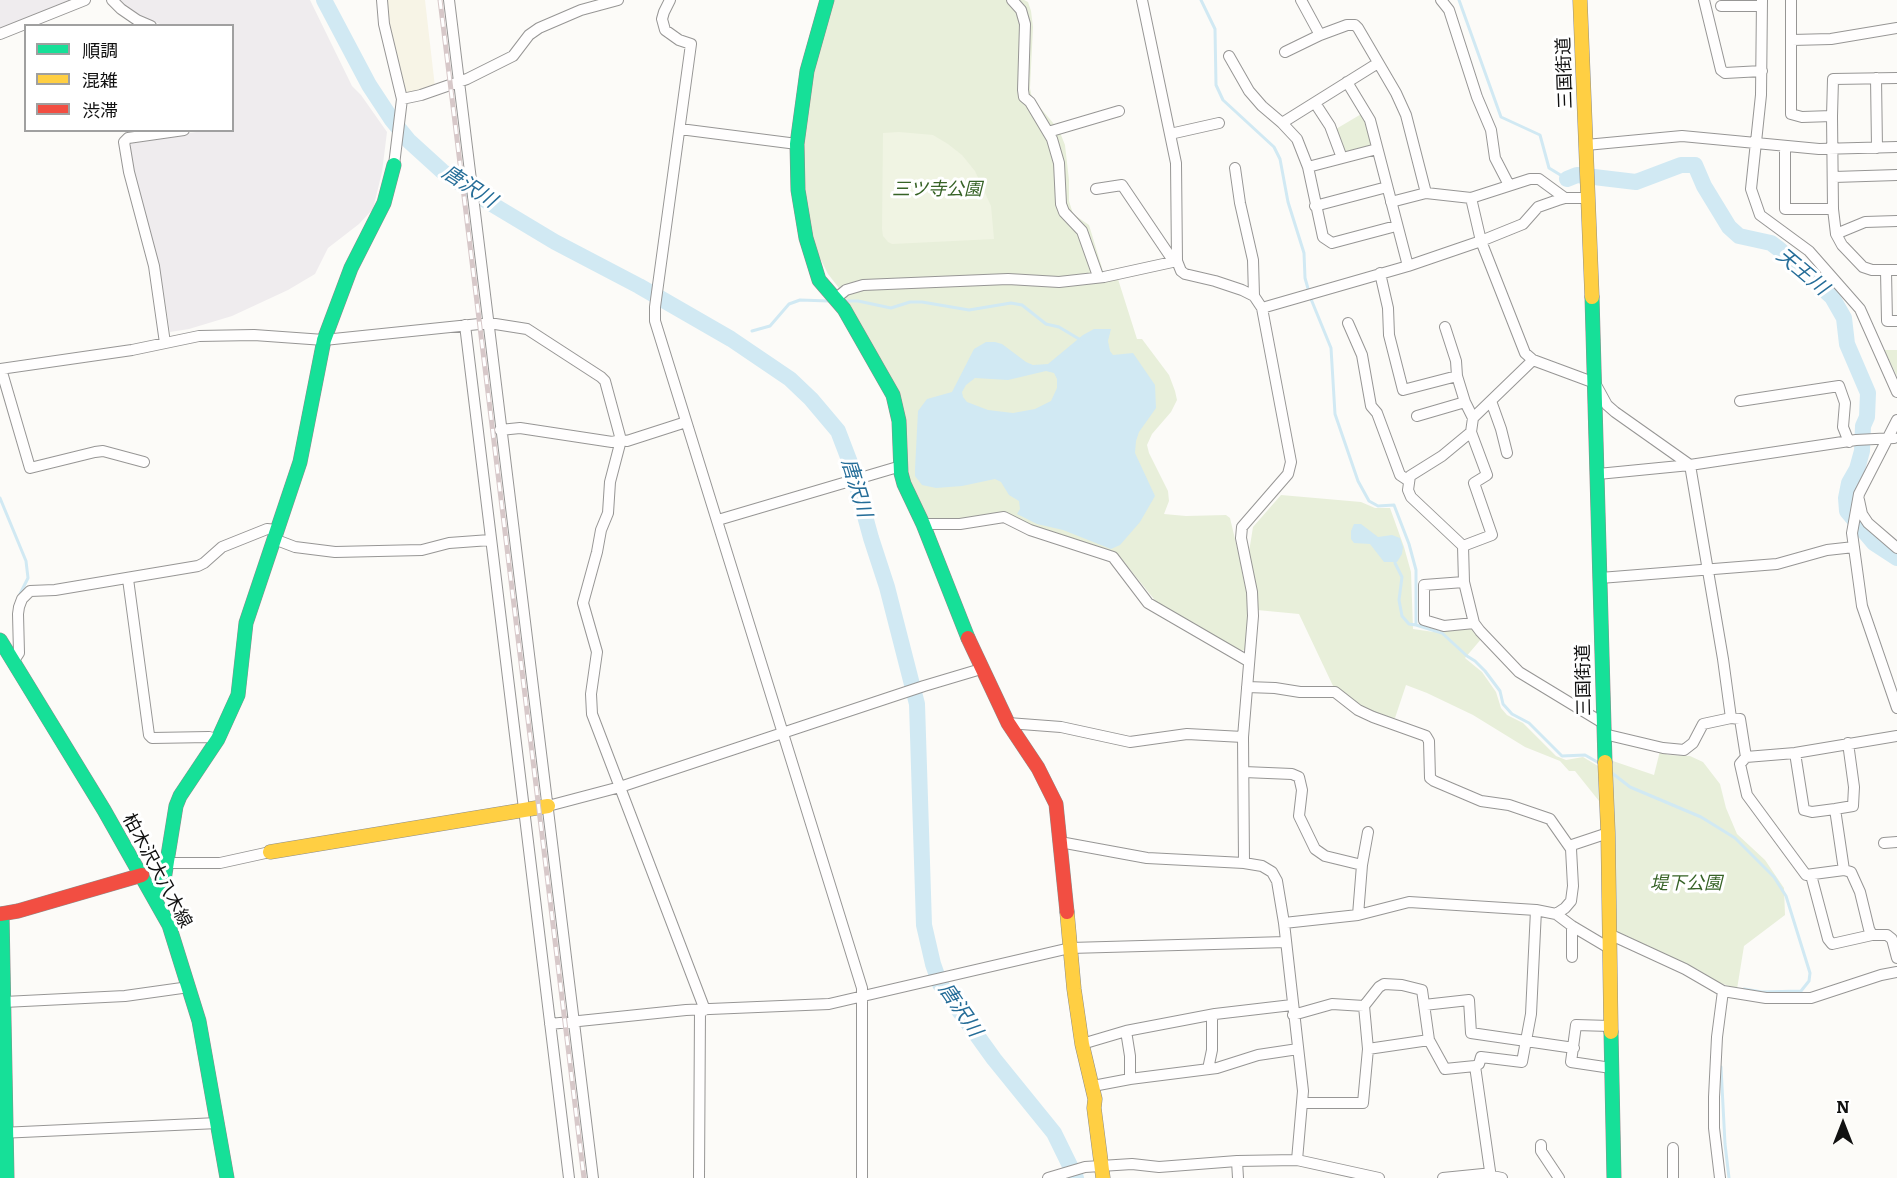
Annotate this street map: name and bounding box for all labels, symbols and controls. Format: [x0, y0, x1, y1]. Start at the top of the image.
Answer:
legend [24, 24, 234, 132]
text: 順調 [82, 36, 118, 63]
street label: 三国街道 [1553, 37, 1577, 109]
text: 混雑 [82, 66, 118, 93]
text: 渋滞 [82, 96, 118, 123]
water label: 唐沢川 [437, 161, 501, 213]
park label: 三ツ寺公園 [892, 179, 982, 201]
water label: 天王川 [1771, 244, 1833, 300]
water label: 唐沢川 [836, 456, 876, 520]
street label: 三国街道 [1573, 644, 1595, 716]
street label: 柏木沢大八木線 [118, 810, 196, 932]
park label: 堤下公園 [1650, 873, 1722, 895]
water label: 唐沢川 [933, 978, 987, 1042]
north arrow [1813, 1094, 1873, 1154]
text: N [1836, 1094, 1850, 1118]

